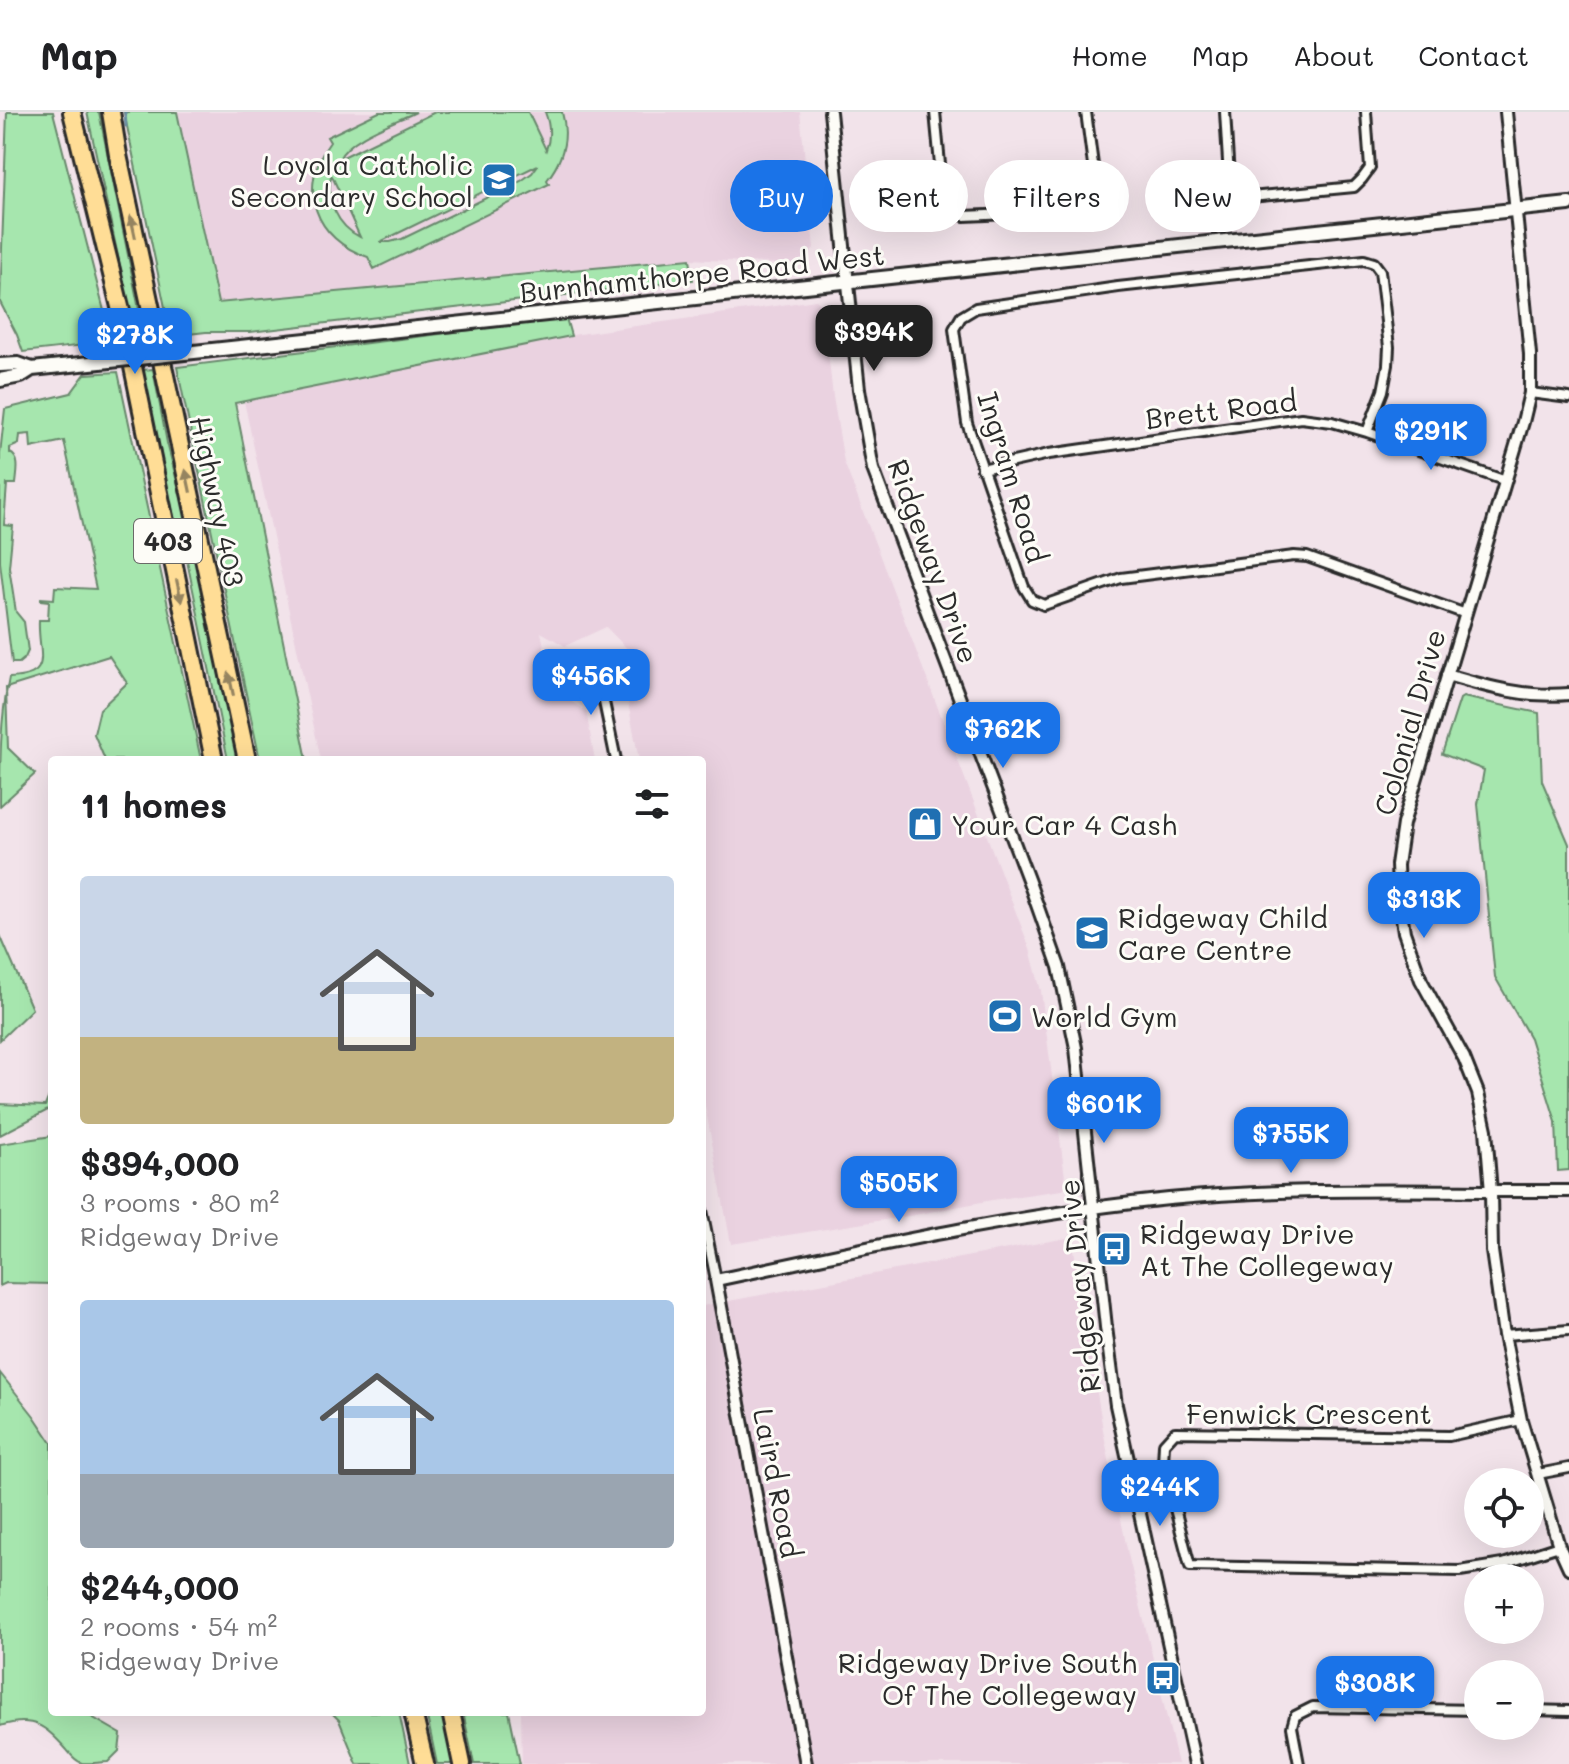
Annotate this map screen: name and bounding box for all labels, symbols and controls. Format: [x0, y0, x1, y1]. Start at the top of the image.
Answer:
text: Map [40, 30, 118, 80]
text: Home [1072, 37, 1148, 73]
text: Map [1192, 37, 1249, 73]
text: About [1293, 37, 1374, 73]
text: Contact [1418, 37, 1529, 73]
place label: Loyola Catholic Secondary School [230, 146, 473, 214]
chip: Buy [730, 160, 833, 232]
chip: Rent [849, 160, 968, 232]
chip: Filters [984, 160, 1129, 232]
chip: New [1145, 160, 1261, 232]
school or university icon: Loyola Catholic Secondary School [480, 161, 518, 199]
one-way arrow [127, 214, 139, 239]
street label: Burnhamthorpe Road West [518, 236, 886, 310]
pin: $394K [818, 305, 930, 373]
pin: $278K [79, 308, 191, 376]
text: $394K [834, 314, 914, 348]
text: $278K [96, 317, 174, 351]
street label: Brett Road [1143, 382, 1299, 436]
street label: Ingram Road [970, 387, 1056, 567]
pin: $291K [1375, 404, 1487, 472]
street label: Highway 403 [182, 412, 254, 590]
text: $291K [1394, 413, 1468, 447]
street label: Ridgeway Drive [880, 454, 988, 668]
one-way arrow [181, 469, 193, 494]
road number: 403 [134, 519, 202, 563]
one-way arrow [173, 579, 185, 604]
street label: Colonial Drive [1365, 625, 1453, 819]
pin: $456K [535, 649, 647, 717]
text: $456K [551, 658, 631, 692]
one-way arrow [224, 671, 236, 696]
pin: $762K [947, 702, 1059, 770]
text: $762K [964, 711, 1042, 745]
text: 11 homes [80, 782, 227, 827]
icon: filters [630, 782, 674, 826]
shop icon: Your Car 4 Cash [906, 805, 944, 843]
place label: Your Car 4 Cash [951, 806, 1177, 842]
pin: $313K [1368, 872, 1480, 940]
text: $313K [1386, 881, 1462, 915]
place label: Ridgeway Child Care Centre [1118, 899, 1328, 967]
school or university icon: Ridgeway Child Care Centre [1073, 914, 1111, 952]
icon: home [305, 928, 449, 1072]
sports icon: World Gym [986, 997, 1024, 1035]
place label: World Gym [1031, 998, 1178, 1034]
pin: $601K [1048, 1077, 1160, 1145]
text: $601K [1065, 1086, 1143, 1120]
pin: $755K [1235, 1107, 1347, 1175]
text: $755K [1252, 1116, 1330, 1150]
text: $394,000 [80, 1140, 239, 1185]
pin: $505K [843, 1156, 955, 1224]
text: $505K [859, 1165, 939, 1199]
street label: Ridgeway Drive [1050, 1177, 1108, 1395]
text: 3 rooms · 80 m² [80, 1185, 279, 1219]
place label: Ridgeway Drive At The Collegeway [1140, 1215, 1394, 1283]
text: Ridgeway Drive [80, 1219, 279, 1253]
bus stop icon: Ridgeway Drive At The Collegeway [1095, 1230, 1133, 1268]
icon: home [305, 1352, 449, 1496]
street label: Fenwick Crescent [1186, 1395, 1432, 1431]
street label: Laird Road [746, 1405, 810, 1561]
pin: $244K [1104, 1460, 1216, 1528]
map controls [1464, 1468, 1544, 1740]
button: locate [1464, 1468, 1544, 1548]
text: $244K [1120, 1469, 1200, 1503]
text: $244,000 [80, 1564, 239, 1609]
button: + [1464, 1564, 1544, 1644]
text: 2 rooms · 54 m² [80, 1609, 277, 1643]
text: Ridgeway Drive [80, 1643, 279, 1677]
place label: Ridgeway Drive South Of The Collegeway [838, 1644, 1137, 1712]
pin: $308K [1319, 1656, 1431, 1724]
bus stop icon: Ridgeway Drive South Of The Collegeway [1144, 1659, 1182, 1697]
button: − [1464, 1660, 1544, 1740]
text: $308K [1334, 1665, 1416, 1699]

